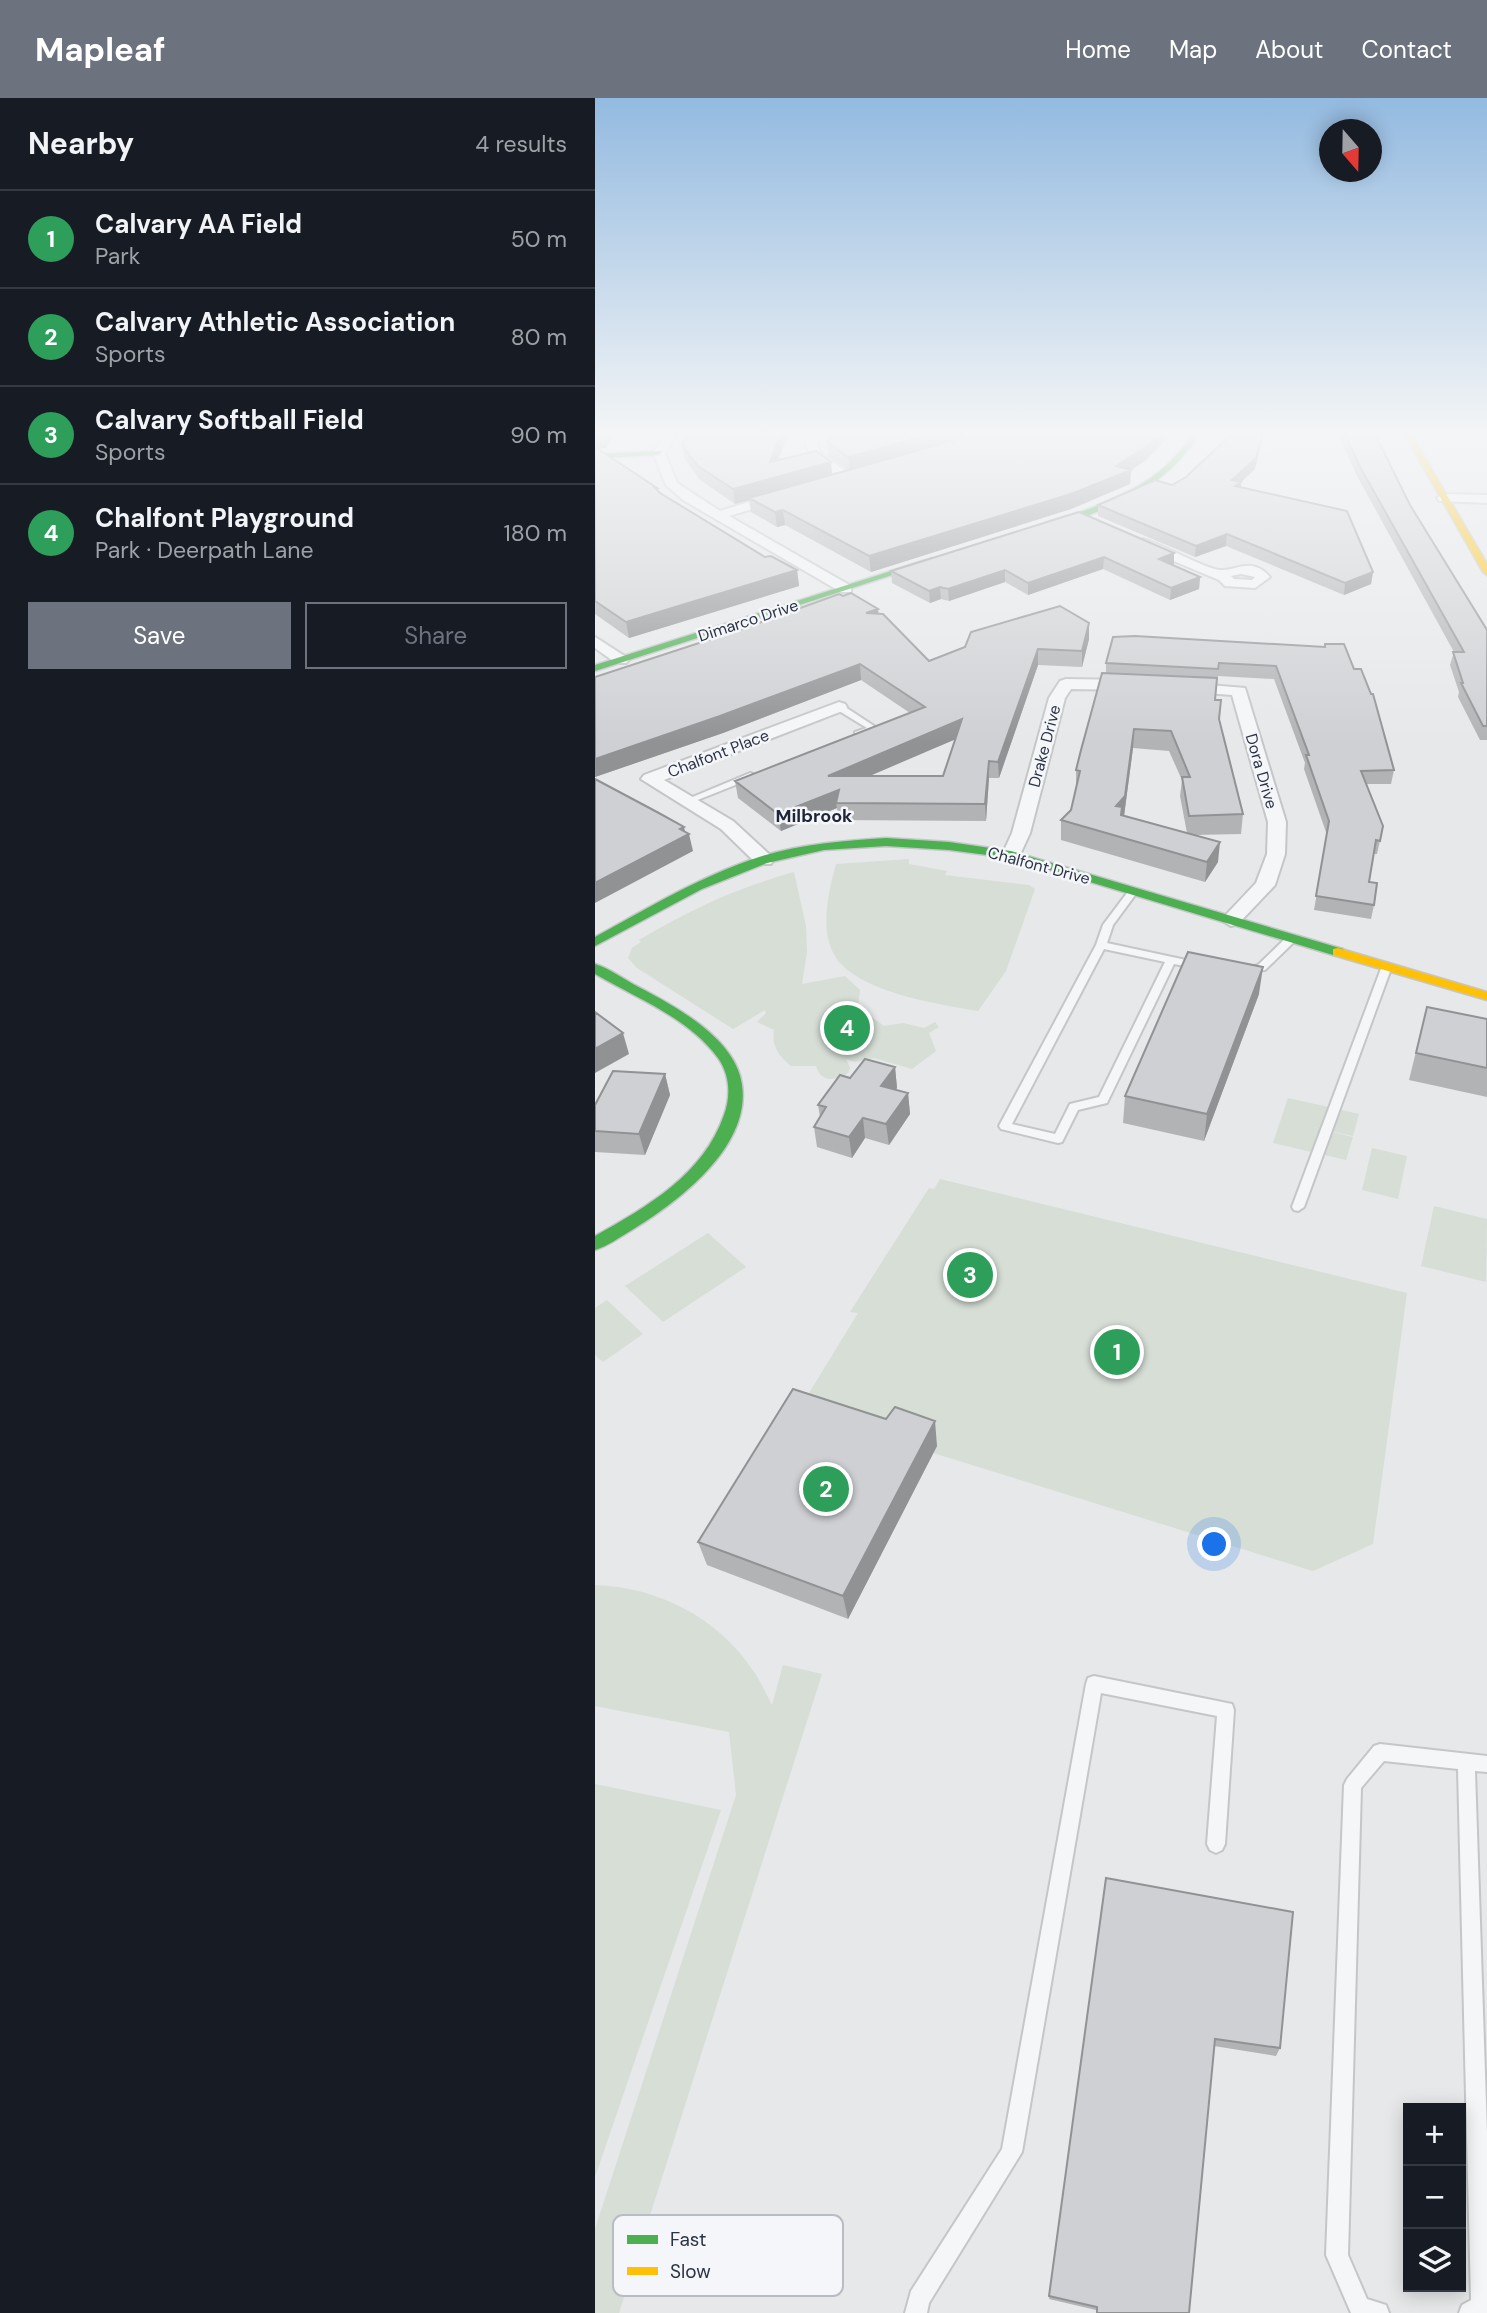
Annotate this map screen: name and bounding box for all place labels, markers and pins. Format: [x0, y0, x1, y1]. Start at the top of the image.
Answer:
pin: 4 [824, 1002, 870, 1054]
pin: 3 [947, 1249, 993, 1301]
pin: 1 [1094, 1326, 1140, 1378]
pin: 2 [803, 1463, 849, 1515]

